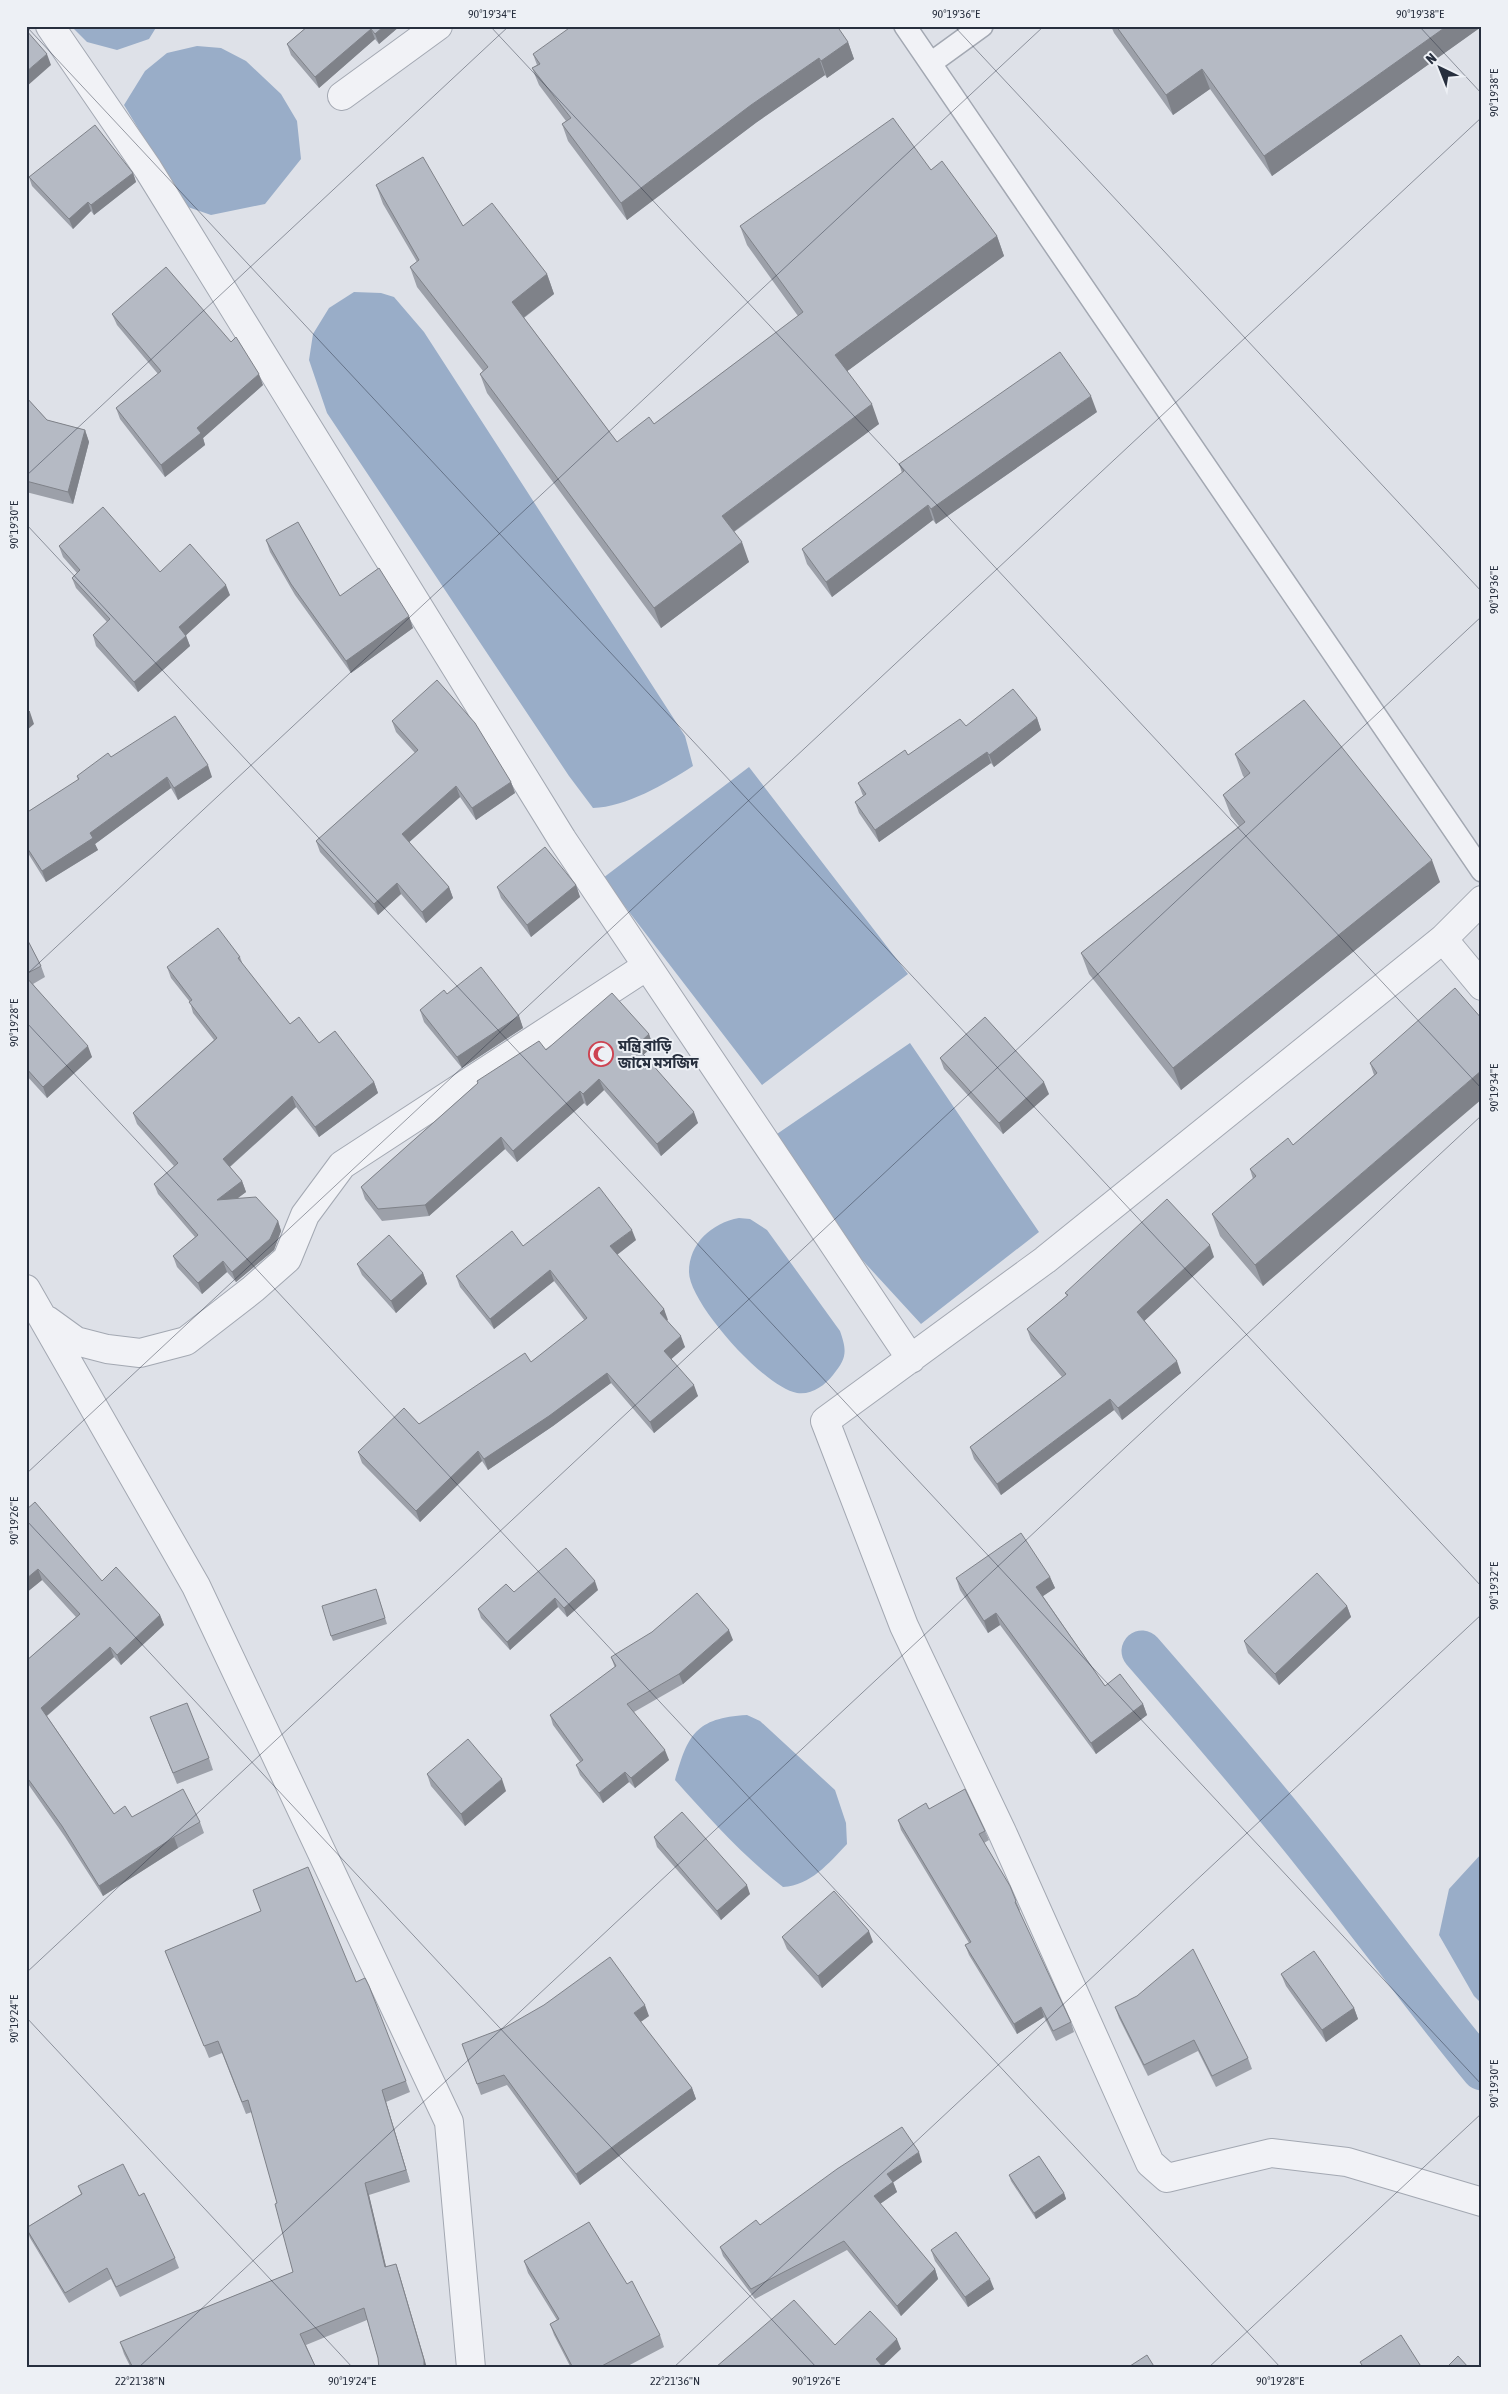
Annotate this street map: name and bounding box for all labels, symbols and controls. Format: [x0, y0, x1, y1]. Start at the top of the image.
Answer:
text: 90°19'34"E [468, 7, 516, 21]
text: 90°19'36"E [932, 7, 980, 21]
text: 90°19'38"E [1396, 7, 1444, 21]
north arrow [1416, 42, 1466, 92]
text: N [1423, 50, 1440, 67]
text: 90°19'38"E [1487, 69, 1501, 117]
text: 90°19'30"E [7, 501, 21, 549]
text: 90°19'36"E [1487, 566, 1501, 614]
text: 90°19'28"E [7, 999, 21, 1047]
place label: মন্ত্রি বাড়ি জামে মসজিদ [617, 1037, 699, 1071]
mosque icon: মন্ত্রি বাড়ি জামে মসজিদ [588, 1041, 614, 1067]
text: 90°19'34"E [1487, 1064, 1501, 1112]
text: 90°19'26"E [7, 1497, 21, 1545]
text: 90°19'32"E [1487, 1562, 1501, 1610]
text: 90°19'24"E [7, 1995, 21, 2043]
text: 90°19'30"E [1487, 2060, 1501, 2108]
text: 22°21'38"N [115, 2374, 165, 2388]
text: 90°19'24"E [328, 2374, 376, 2388]
text: 22°21'36"N [650, 2374, 700, 2388]
text: 90°19'26"E [792, 2374, 840, 2388]
text: 90°19'28"E [1256, 2374, 1304, 2388]

